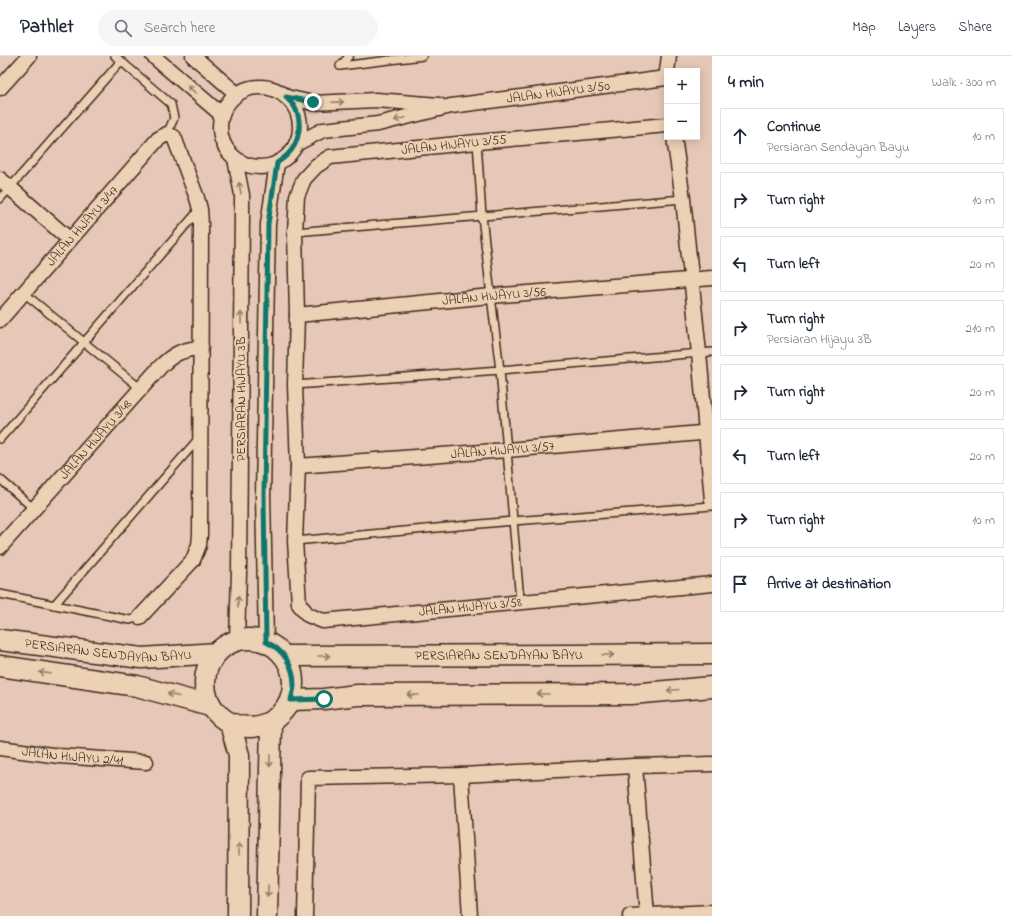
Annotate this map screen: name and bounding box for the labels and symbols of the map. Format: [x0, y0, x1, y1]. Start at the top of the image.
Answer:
street label: JALAN HIJAYU 3/50 [505, 76, 611, 108]
one-way arrow [188, 86, 198, 95]
route end [304, 93, 322, 111]
one-way arrow [331, 98, 344, 105]
one-way arrow [393, 115, 406, 123]
street label: JALAN HIJAYU 3/55 [400, 130, 508, 160]
street label: JALAN HIJAYU 3/47 [42, 181, 123, 270]
one-way arrow [236, 182, 244, 195]
street label: JALAN HIJAYU 3/56 [441, 282, 547, 310]
one-way arrow [237, 312, 245, 325]
street label: PERSIARAN HIJAYU 3B [232, 336, 251, 461]
street label: JALAN HIJAYU 3/48 [55, 395, 137, 484]
street label: JALAN HIJAYU 3/57 [450, 436, 556, 464]
street label: JALAN HIJAYU 3/58 [418, 593, 523, 621]
one-way arrow [235, 596, 242, 609]
street label: PERSIARAN SENDAYAN BAYU [24, 634, 192, 668]
street label: PERSIARAN SENDAYAN BAYU [415, 645, 583, 665]
one-way arrow [601, 651, 614, 659]
one-way arrow [317, 652, 330, 660]
one-way arrow [39, 669, 52, 677]
one-way arrow [667, 687, 680, 694]
route start [315, 690, 333, 708]
one-way arrow [537, 690, 550, 698]
one-way arrow [166, 691, 179, 699]
one-way arrow [407, 691, 420, 699]
street label: JALAN HIJAYU 2/41 [21, 742, 124, 770]
one-way arrow [266, 754, 274, 767]
one-way arrow [235, 843, 242, 856]
one-way arrow [264, 884, 272, 897]

